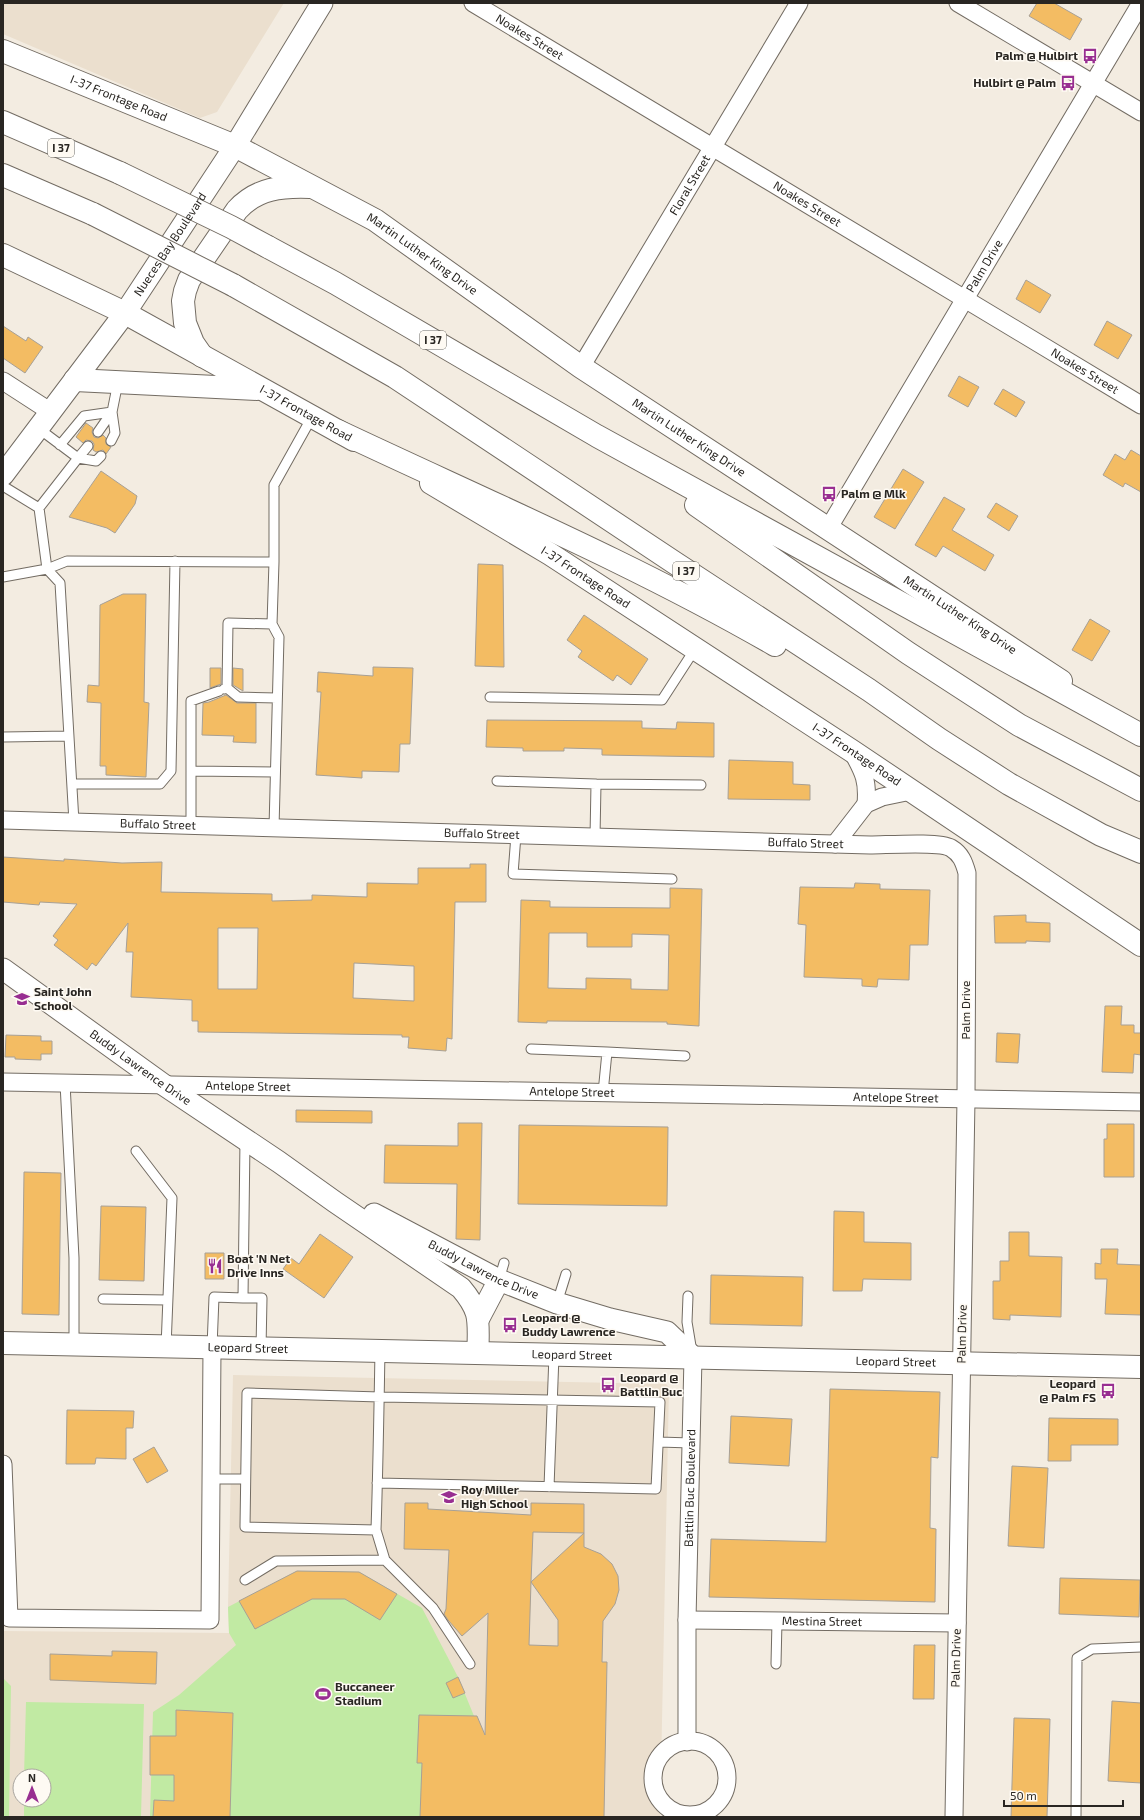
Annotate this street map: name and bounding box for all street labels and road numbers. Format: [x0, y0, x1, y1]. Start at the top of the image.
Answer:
street label: Noakes Street [494, 10, 567, 62]
street label: I-37 Frontage Road [69, 71, 170, 124]
road number: I 37 [48, 139, 74, 157]
street label: Floral Street [666, 152, 713, 217]
street label: Noakes Street [771, 178, 844, 229]
street label: Nueces Bay Boulevard [130, 189, 209, 298]
street label: Martin Luther King Drive [365, 209, 481, 297]
street label: Palm Drive [963, 237, 1005, 294]
road number: I 37 [420, 331, 446, 349]
street label: Noakes Street [1049, 345, 1122, 396]
street label: I-37 Frontage Road [258, 381, 355, 444]
street label: Martin Luther King Drive [630, 395, 749, 479]
street label: I-37 Frontage Road [539, 542, 633, 610]
road number: I 37 [673, 562, 699, 580]
street label: Martin Luther King Drive [901, 572, 1020, 656]
street label: I-37 Frontage Road [810, 719, 904, 788]
street label: Buffalo Street [120, 815, 197, 832]
street label: Buffalo Street [444, 825, 520, 841]
street label: Buffalo Street [768, 834, 844, 850]
street label: Palm Drive [958, 981, 972, 1039]
street label: Buddy Lawrence Drive [88, 1026, 194, 1107]
street label: Antelope Street [205, 1078, 291, 1093]
street label: Antelope Street [529, 1083, 615, 1099]
street label: Antelope Street [853, 1089, 939, 1104]
street label: Buddy Lawrence Drive [426, 1236, 541, 1301]
street label: Palm Drive [953, 1304, 969, 1364]
street label: Leopard Street [207, 1339, 289, 1355]
street label: Leopard Street [531, 1346, 613, 1362]
street label: Leopard Street [855, 1353, 937, 1369]
street label: Battlin Buc Boulevard [681, 1429, 697, 1547]
street label: Mestina Street [782, 1613, 863, 1628]
street label: Palm Drive [947, 1628, 963, 1688]

